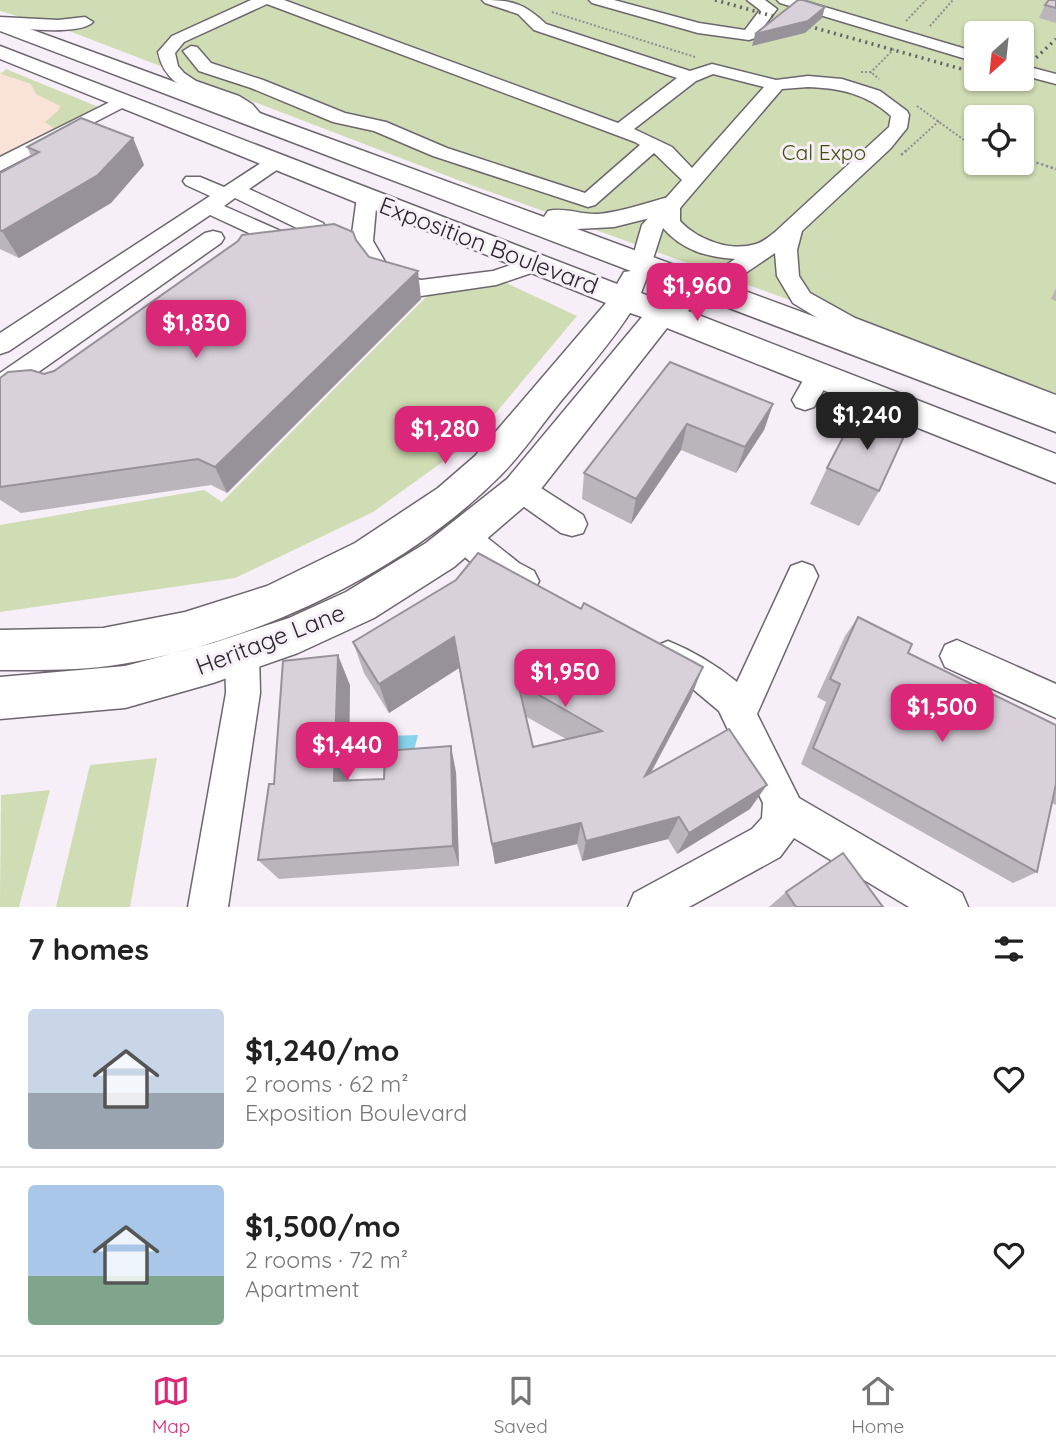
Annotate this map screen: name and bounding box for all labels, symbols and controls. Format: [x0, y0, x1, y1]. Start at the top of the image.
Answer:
north arrow [964, 21, 1034, 91]
map controls [964, 21, 1034, 175]
button: locate [964, 105, 1034, 175]
park label: Cal Expo [782, 139, 866, 165]
street label: Exposition Boulevard [375, 189, 603, 301]
pin: $1,960 [640, 264, 754, 323]
text: $1,960 [663, 271, 731, 300]
pin: $1,830 [139, 300, 253, 360]
text: $1,830 [162, 308, 230, 337]
pin: $1,240 [810, 392, 924, 452]
text: $1,240 [832, 400, 902, 429]
pin: $1,280 [388, 406, 502, 466]
text: $1,280 [411, 414, 479, 443]
street label: Heritage Lane [191, 597, 349, 681]
pin: $1,950 [508, 650, 622, 709]
text: $1,950 [530, 657, 600, 686]
pin: $1,500 [885, 684, 999, 744]
text: $1,500 [907, 692, 977, 721]
pin: $1,440 [290, 722, 404, 782]
text: $1,440 [312, 730, 382, 759]
text: 7 homes [28, 930, 149, 968]
icon: filters [990, 930, 1028, 968]
text: $1,240/mo [245, 1031, 399, 1069]
icon: home [84, 1037, 168, 1121]
icon: heart [990, 1060, 1028, 1098]
text: 2 rooms · 62 m² [245, 1069, 409, 1098]
text: Exposition Boulevard [245, 1098, 467, 1127]
text: $1,500/mo [245, 1207, 400, 1245]
icon: home [84, 1213, 168, 1297]
icon: heart [990, 1236, 1028, 1274]
text: 2 rooms · 72 m² [245, 1245, 408, 1274]
text: Apartment [245, 1274, 359, 1303]
tab: Map [152, 1372, 190, 1438]
tab: Saved [494, 1372, 548, 1438]
tab: Home [851, 1372, 904, 1438]

